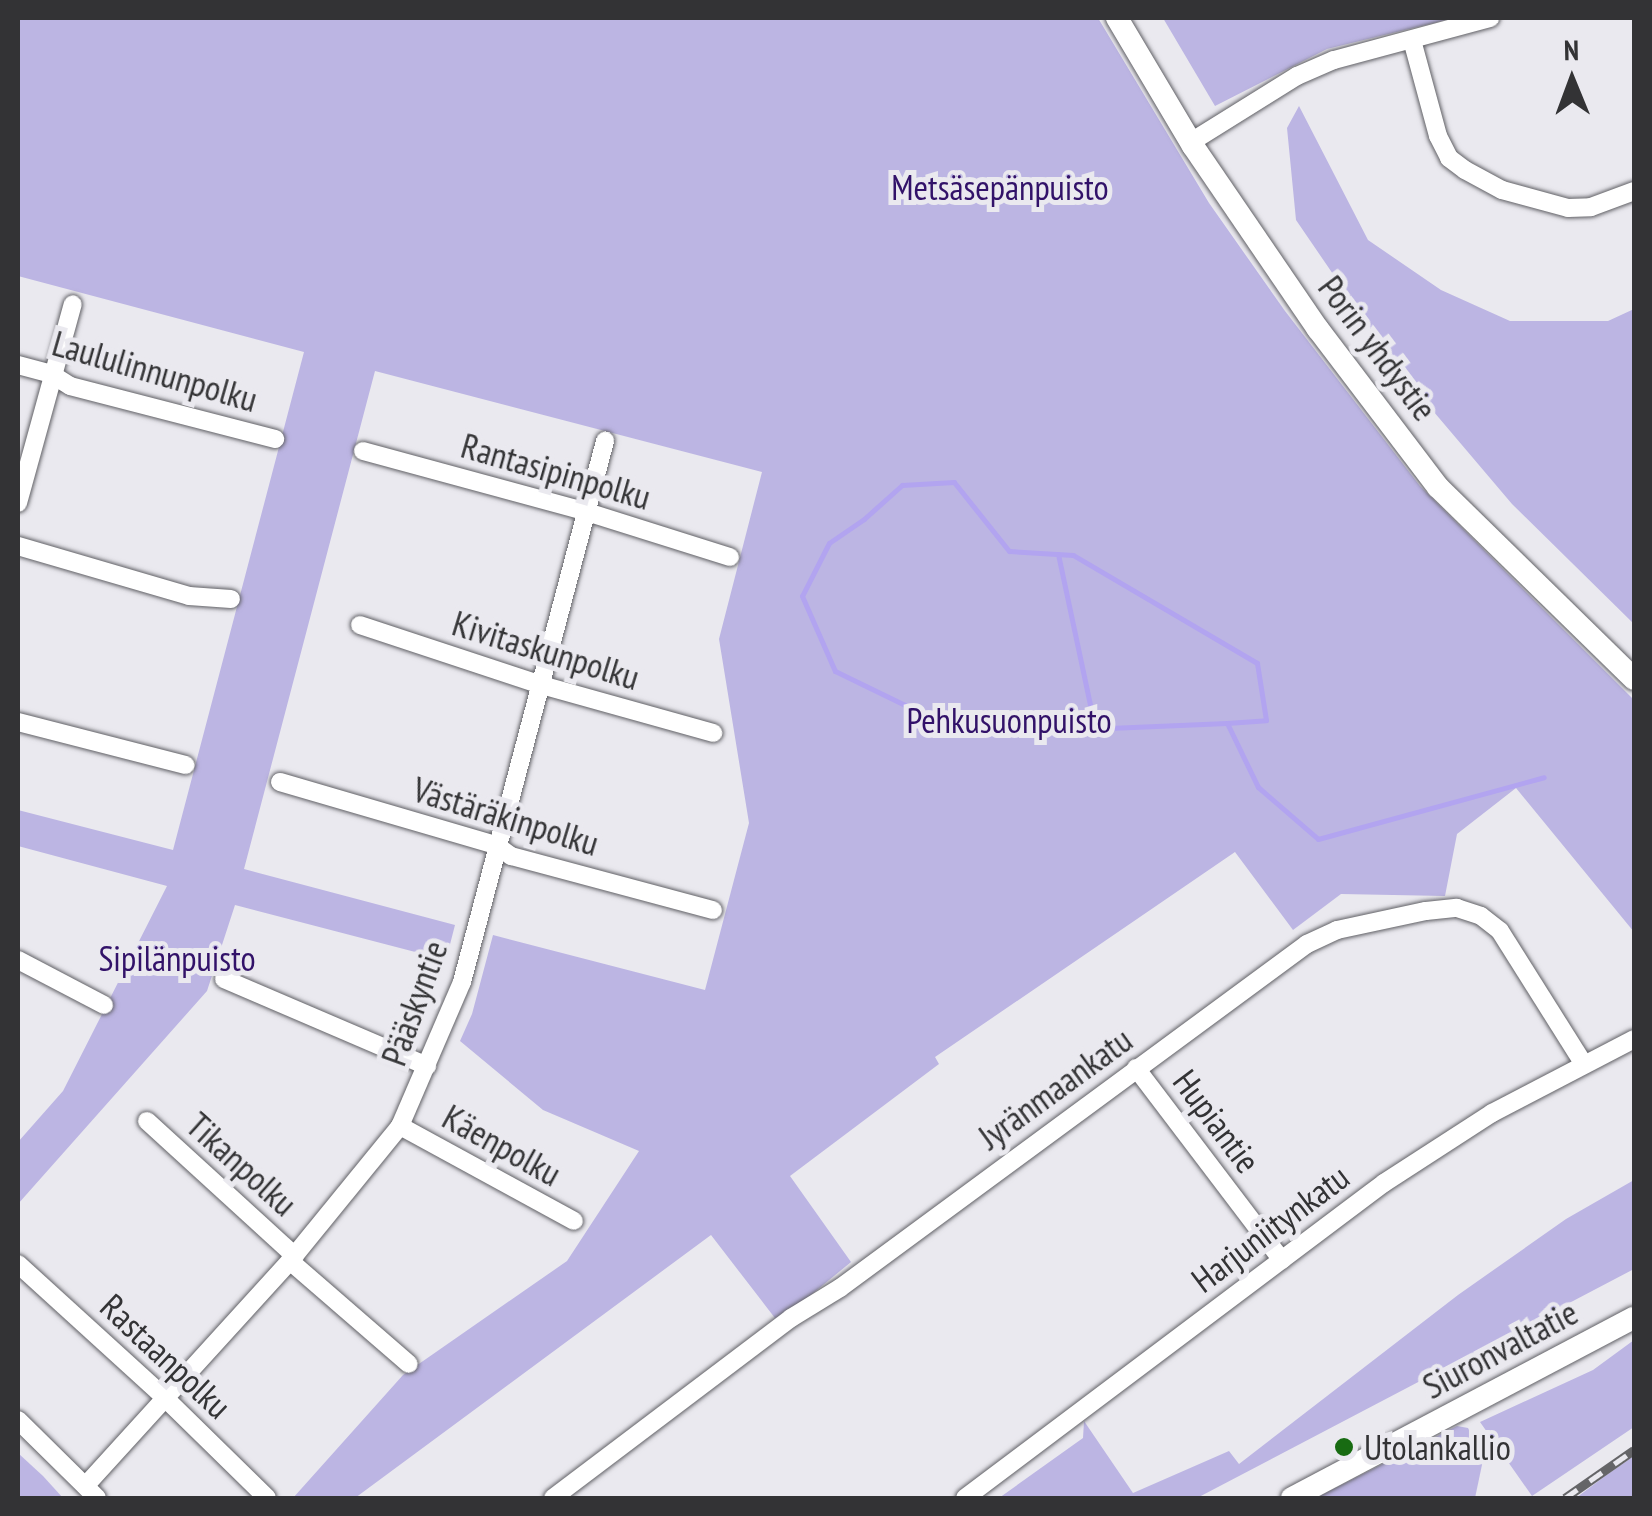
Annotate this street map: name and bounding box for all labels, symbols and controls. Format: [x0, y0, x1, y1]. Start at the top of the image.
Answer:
north arrow [1522, 30, 1622, 130]
text: N [1564, 31, 1579, 68]
park label: Metsäsepänpuisto [891, 166, 1109, 208]
street label: Porin yhdystie [1310, 267, 1446, 429]
street label: Laululinnunpolku [48, 322, 262, 420]
street label: Rantasipinpolku [457, 424, 655, 518]
street label: Kivitaskunpolku [448, 602, 644, 698]
park label: Pehkusuonpuisto [906, 699, 1112, 741]
street label: Västäräkinpolku [408, 768, 604, 864]
street label: Pääskyntie [372, 935, 456, 1071]
park label: Sipilänpuisto [98, 937, 256, 979]
street label: Jyränmaankatu [970, 1018, 1140, 1158]
street label: Hupiantie [1165, 1061, 1269, 1181]
street label: Käenpolku [436, 1096, 568, 1194]
street label: Tikanpolku [178, 1104, 306, 1224]
street label: Harjuniitynkatu [1183, 1155, 1357, 1301]
street label: Rastaanpolku [92, 1285, 240, 1427]
street label: Siuronvaltatie [1416, 1291, 1584, 1407]
place label: Utolankallio [1364, 1426, 1511, 1468]
marker: Utolankallio [1333, 1436, 1355, 1458]

